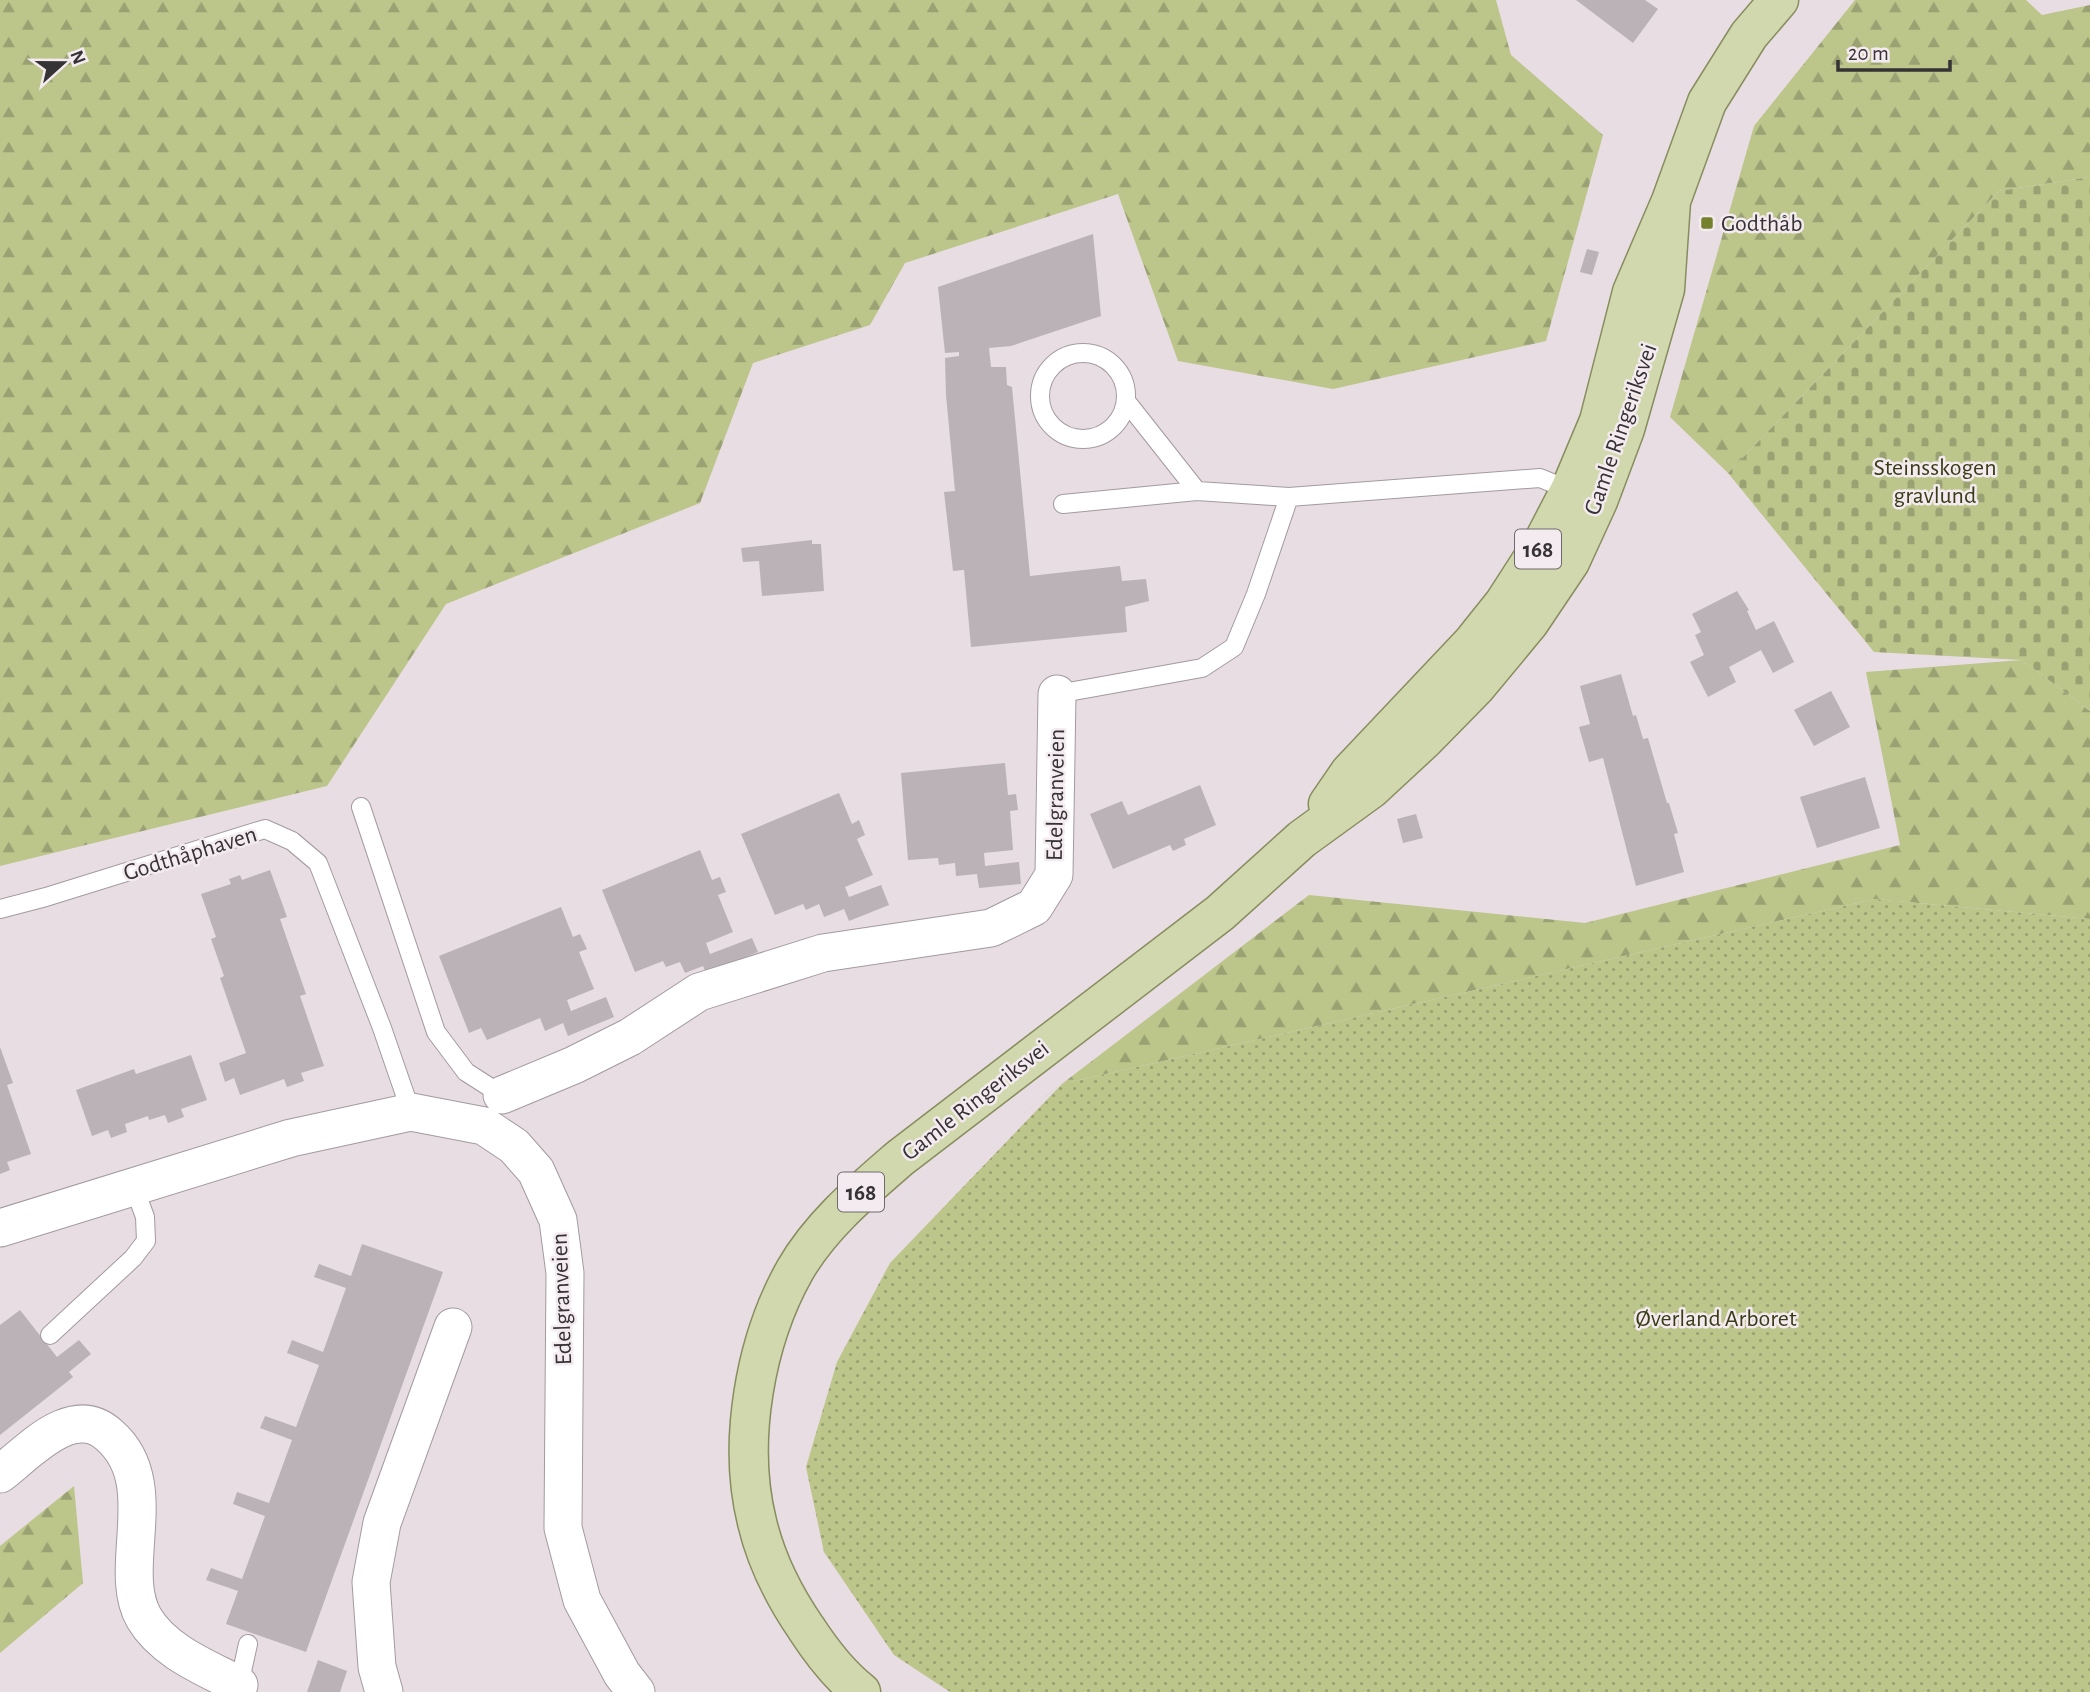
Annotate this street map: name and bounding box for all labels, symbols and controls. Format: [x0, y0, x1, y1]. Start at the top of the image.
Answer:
north arrow [28, 28, 98, 98]
scale bar [1838, 28, 1950, 72]
text: 20 m [1848, 43, 1889, 64]
text: N [66, 48, 89, 67]
place label: Godthåb [1721, 212, 1803, 236]
marker: Godthåb [1699, 215, 1715, 231]
street label: Gamle Ringeriksvei [1580, 341, 1662, 518]
park label: Steinsskogen gravlund [1873, 456, 1997, 508]
road number: 168 [1515, 530, 1561, 568]
street label: Edelgranveien [1043, 729, 1069, 861]
street label: Godthåphaven [121, 822, 260, 886]
street label: Gamle Ringeriksvei [898, 1036, 1054, 1165]
road number: 168 [838, 1172, 884, 1212]
street label: Edelgranveien [548, 1232, 576, 1366]
park label: Øverland Arboret [1635, 1307, 1797, 1331]

